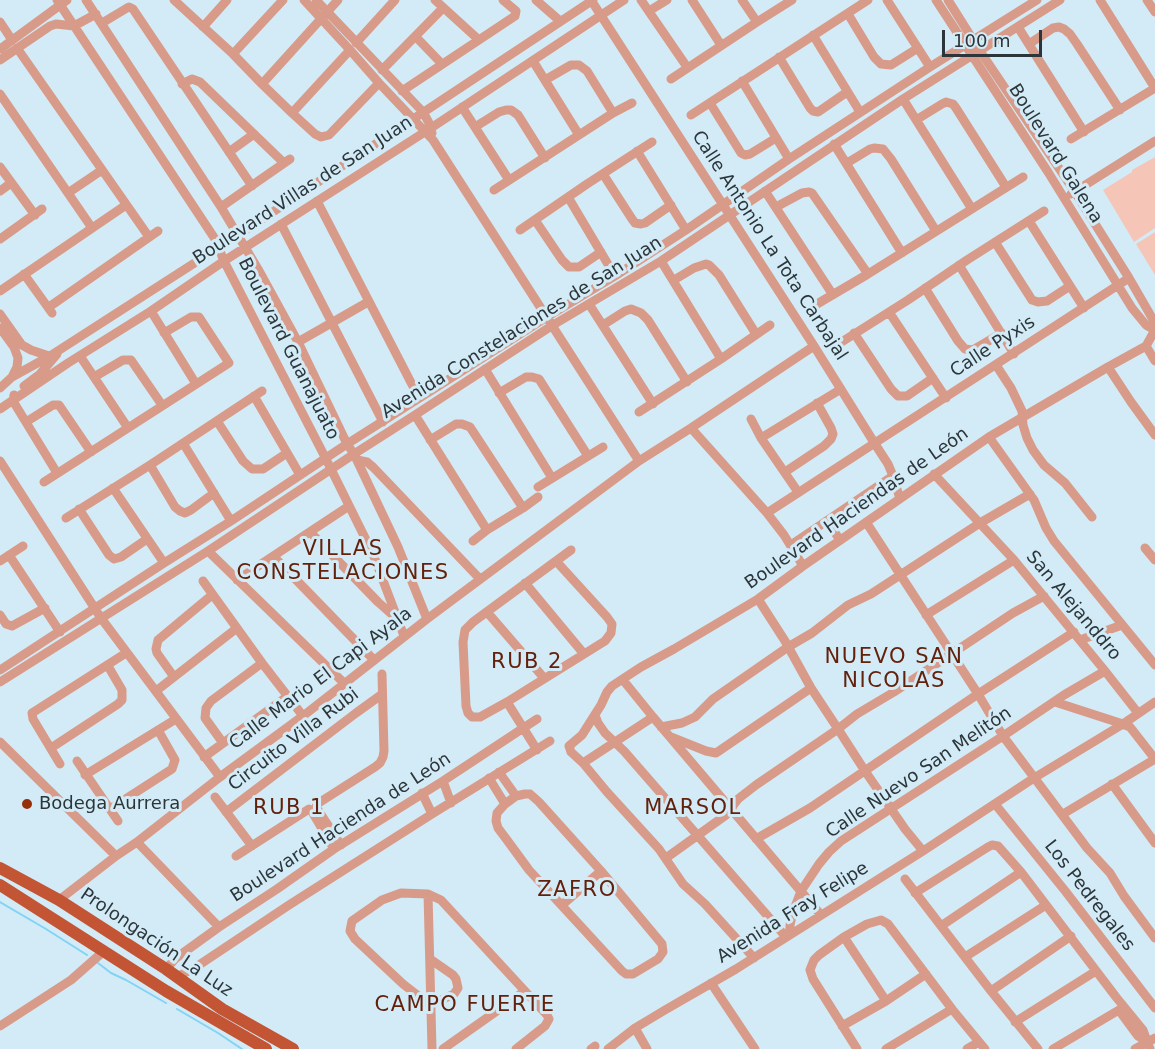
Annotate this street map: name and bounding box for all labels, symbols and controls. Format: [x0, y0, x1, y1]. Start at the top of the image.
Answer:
scale bar [945, 18, 1046, 56]
text: 100 m [953, 30, 1011, 51]
street label: Boulevard Galena [1003, 80, 1107, 228]
street label: Boulevard Villas de San Juan [189, 112, 417, 270]
street label: Calle Antonio La Tota Carbajal [687, 127, 851, 365]
street label: Avenida Constelaciones de San Juan [378, 232, 666, 424]
street label: Boulevard Guanajuato [233, 255, 343, 443]
street label: Calle Pyxis [946, 312, 1040, 382]
street label: Boulevard Haciendas de León [741, 423, 973, 595]
district label: VILLAS CONSTELACIONES [236, 537, 450, 587]
street label: San Alejanddro [1021, 547, 1125, 665]
street label: Calle Mario El Capi Ayala [226, 603, 416, 755]
district label: NUEVO SAN NICOLAS [825, 645, 963, 695]
district label: RUB 2 [491, 650, 563, 676]
street label: Circuito Villa Rubi [224, 684, 364, 796]
street label: Calle Nuevo San Melitón [822, 703, 1016, 843]
street label: Boulevard Hacienda de León [227, 749, 455, 907]
place label: Bodega Aurrera [39, 793, 180, 815]
district label: RUB 1 [253, 796, 325, 822]
district label: MARSOL [644, 796, 742, 822]
marker: Bodega Aurrera [20, 797, 34, 811]
street label: Los Pedregales [1039, 836, 1139, 956]
street label: Avenida Fray Felipe [713, 858, 873, 968]
district label: ZAFRO [537, 878, 617, 904]
street label: Prolongación La Luz [76, 884, 236, 1002]
district label: CAMPO FUERTE [375, 993, 555, 1019]

